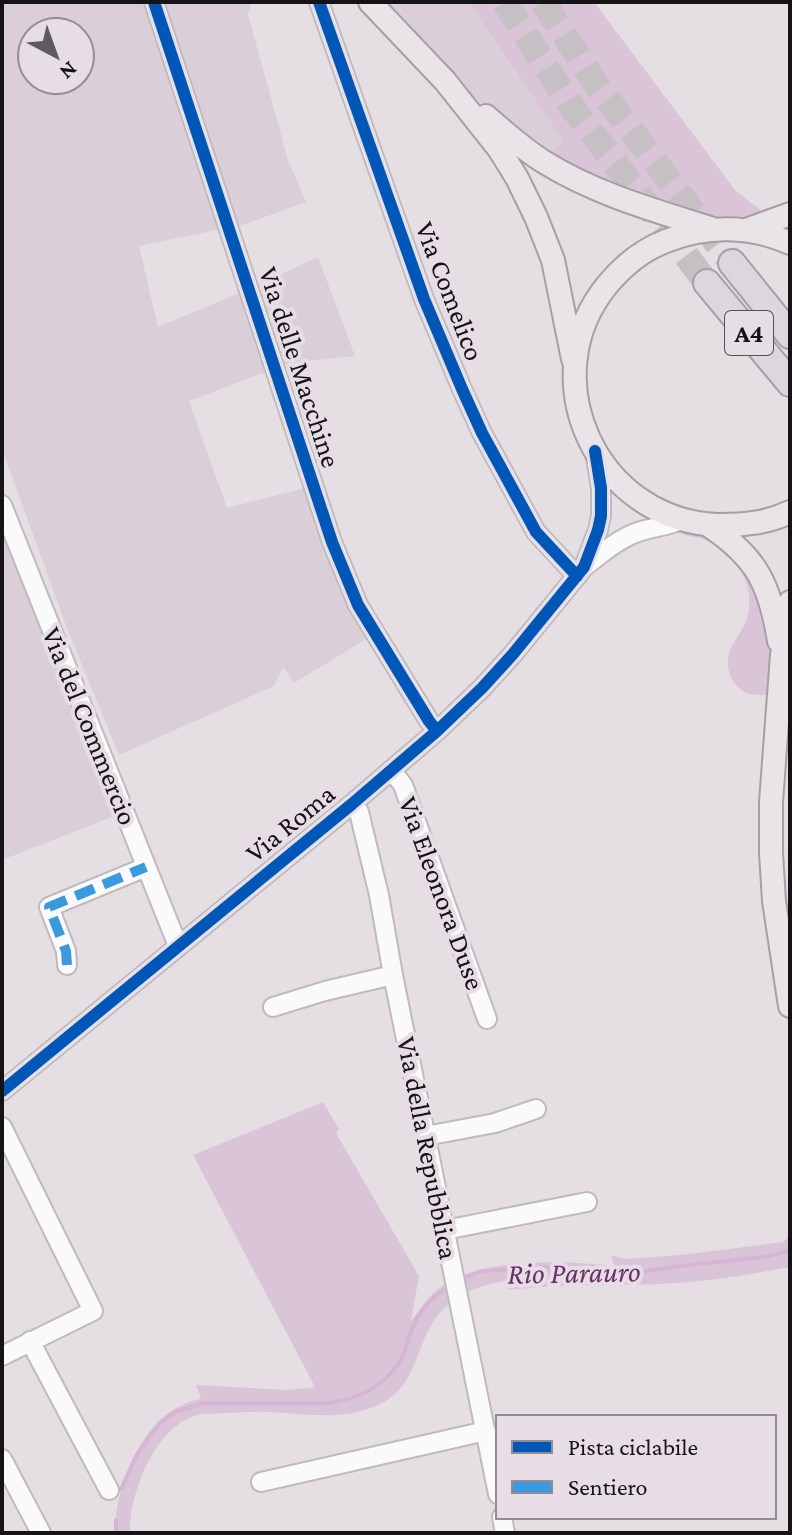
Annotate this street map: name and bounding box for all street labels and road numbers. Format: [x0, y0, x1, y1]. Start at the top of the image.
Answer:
street label: Via Comelico [409, 217, 491, 365]
street label: Via delle Macchine [253, 263, 347, 471]
road number: A4 [725, 311, 773, 355]
street label: Via del Commercio [36, 623, 144, 829]
street label: Via Roma [239, 778, 341, 868]
street label: Via Eleonora Duse [393, 792, 491, 994]
street label: Via della Repubblica [391, 1034, 465, 1262]

